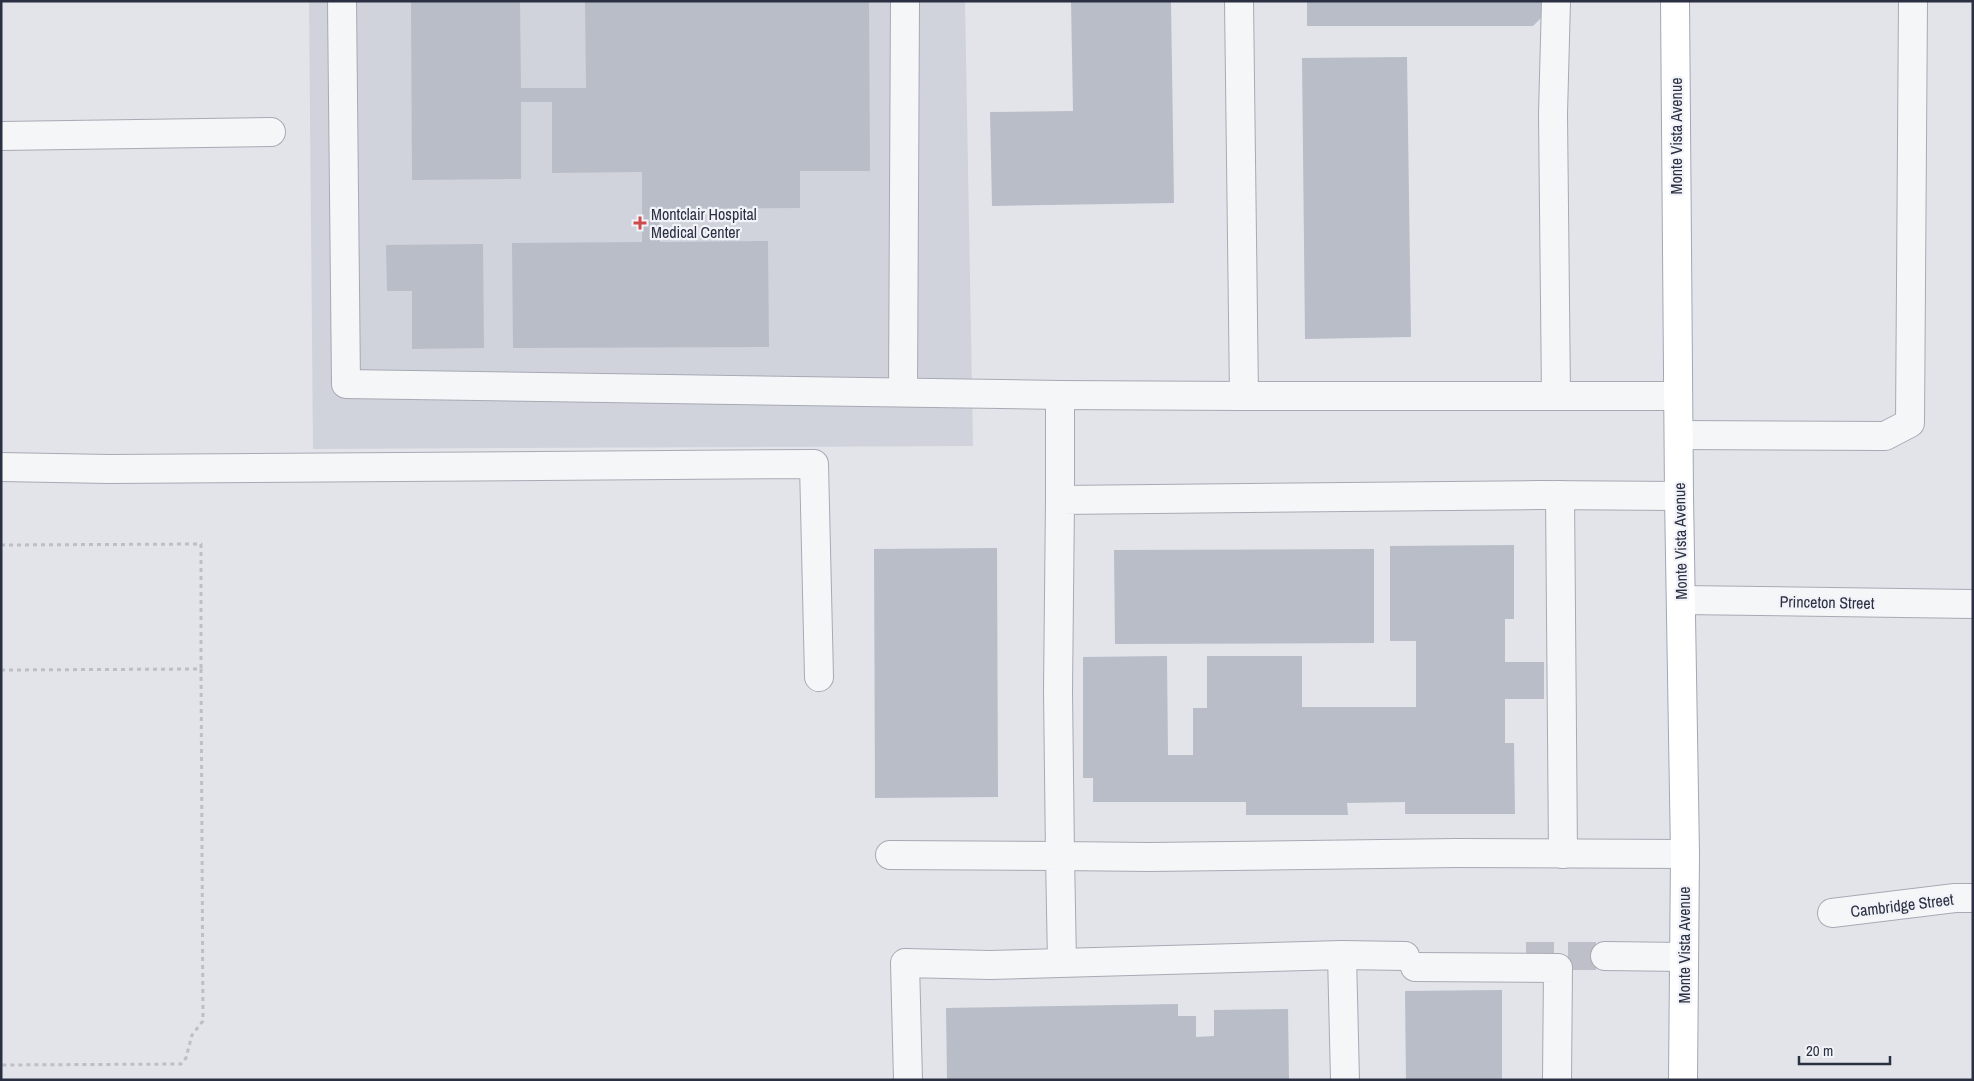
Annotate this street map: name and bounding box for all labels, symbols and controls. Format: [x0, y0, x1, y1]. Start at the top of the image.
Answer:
street label: Monte Vista Avenue [1665, 78, 1687, 195]
place label: Montclair Hospital Medical Center [651, 203, 757, 243]
marker: Montclair Hospital Medical Center [633, 216, 647, 230]
street label: Monte Vista Avenue [1668, 482, 1692, 600]
street label: Princeton Street [1779, 590, 1875, 614]
street label: Monte Vista Avenue [1673, 887, 1695, 1004]
street label: Cambridge Street [1849, 888, 1955, 922]
scale bar [1799, 1034, 1890, 1066]
text: 20 m [1806, 1040, 1833, 1061]

